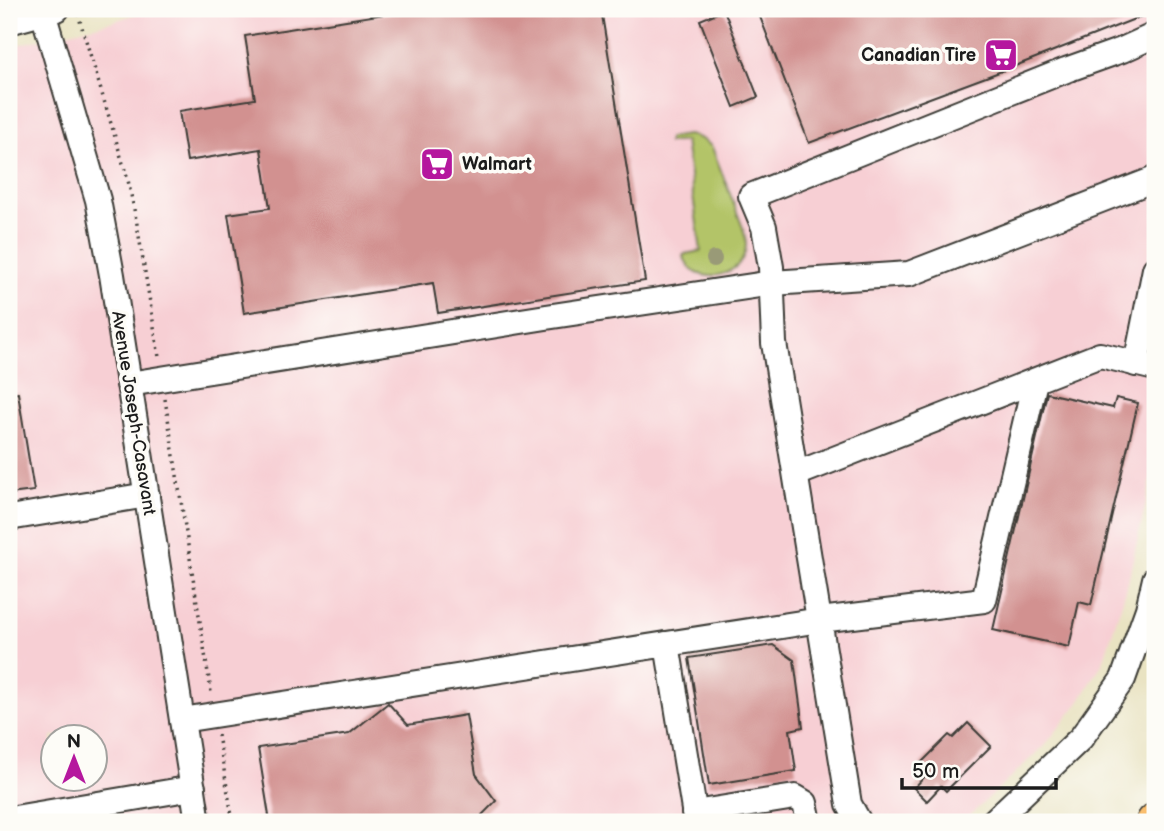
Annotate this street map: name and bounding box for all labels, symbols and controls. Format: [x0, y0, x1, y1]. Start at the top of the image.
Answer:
supermarket icon: Canadian Tire [982, 36, 1020, 74]
place label: Canadian Tire [861, 45, 976, 66]
supermarket icon: Walmart [418, 145, 456, 183]
place label: Walmart [462, 154, 532, 175]
street label: Avenue Joseph-Casavant [107, 309, 160, 517]
north arrow [38, 722, 108, 792]
text: N [67, 731, 81, 754]
scale bar [902, 747, 1056, 791]
text: 50 m [912, 759, 959, 784]

